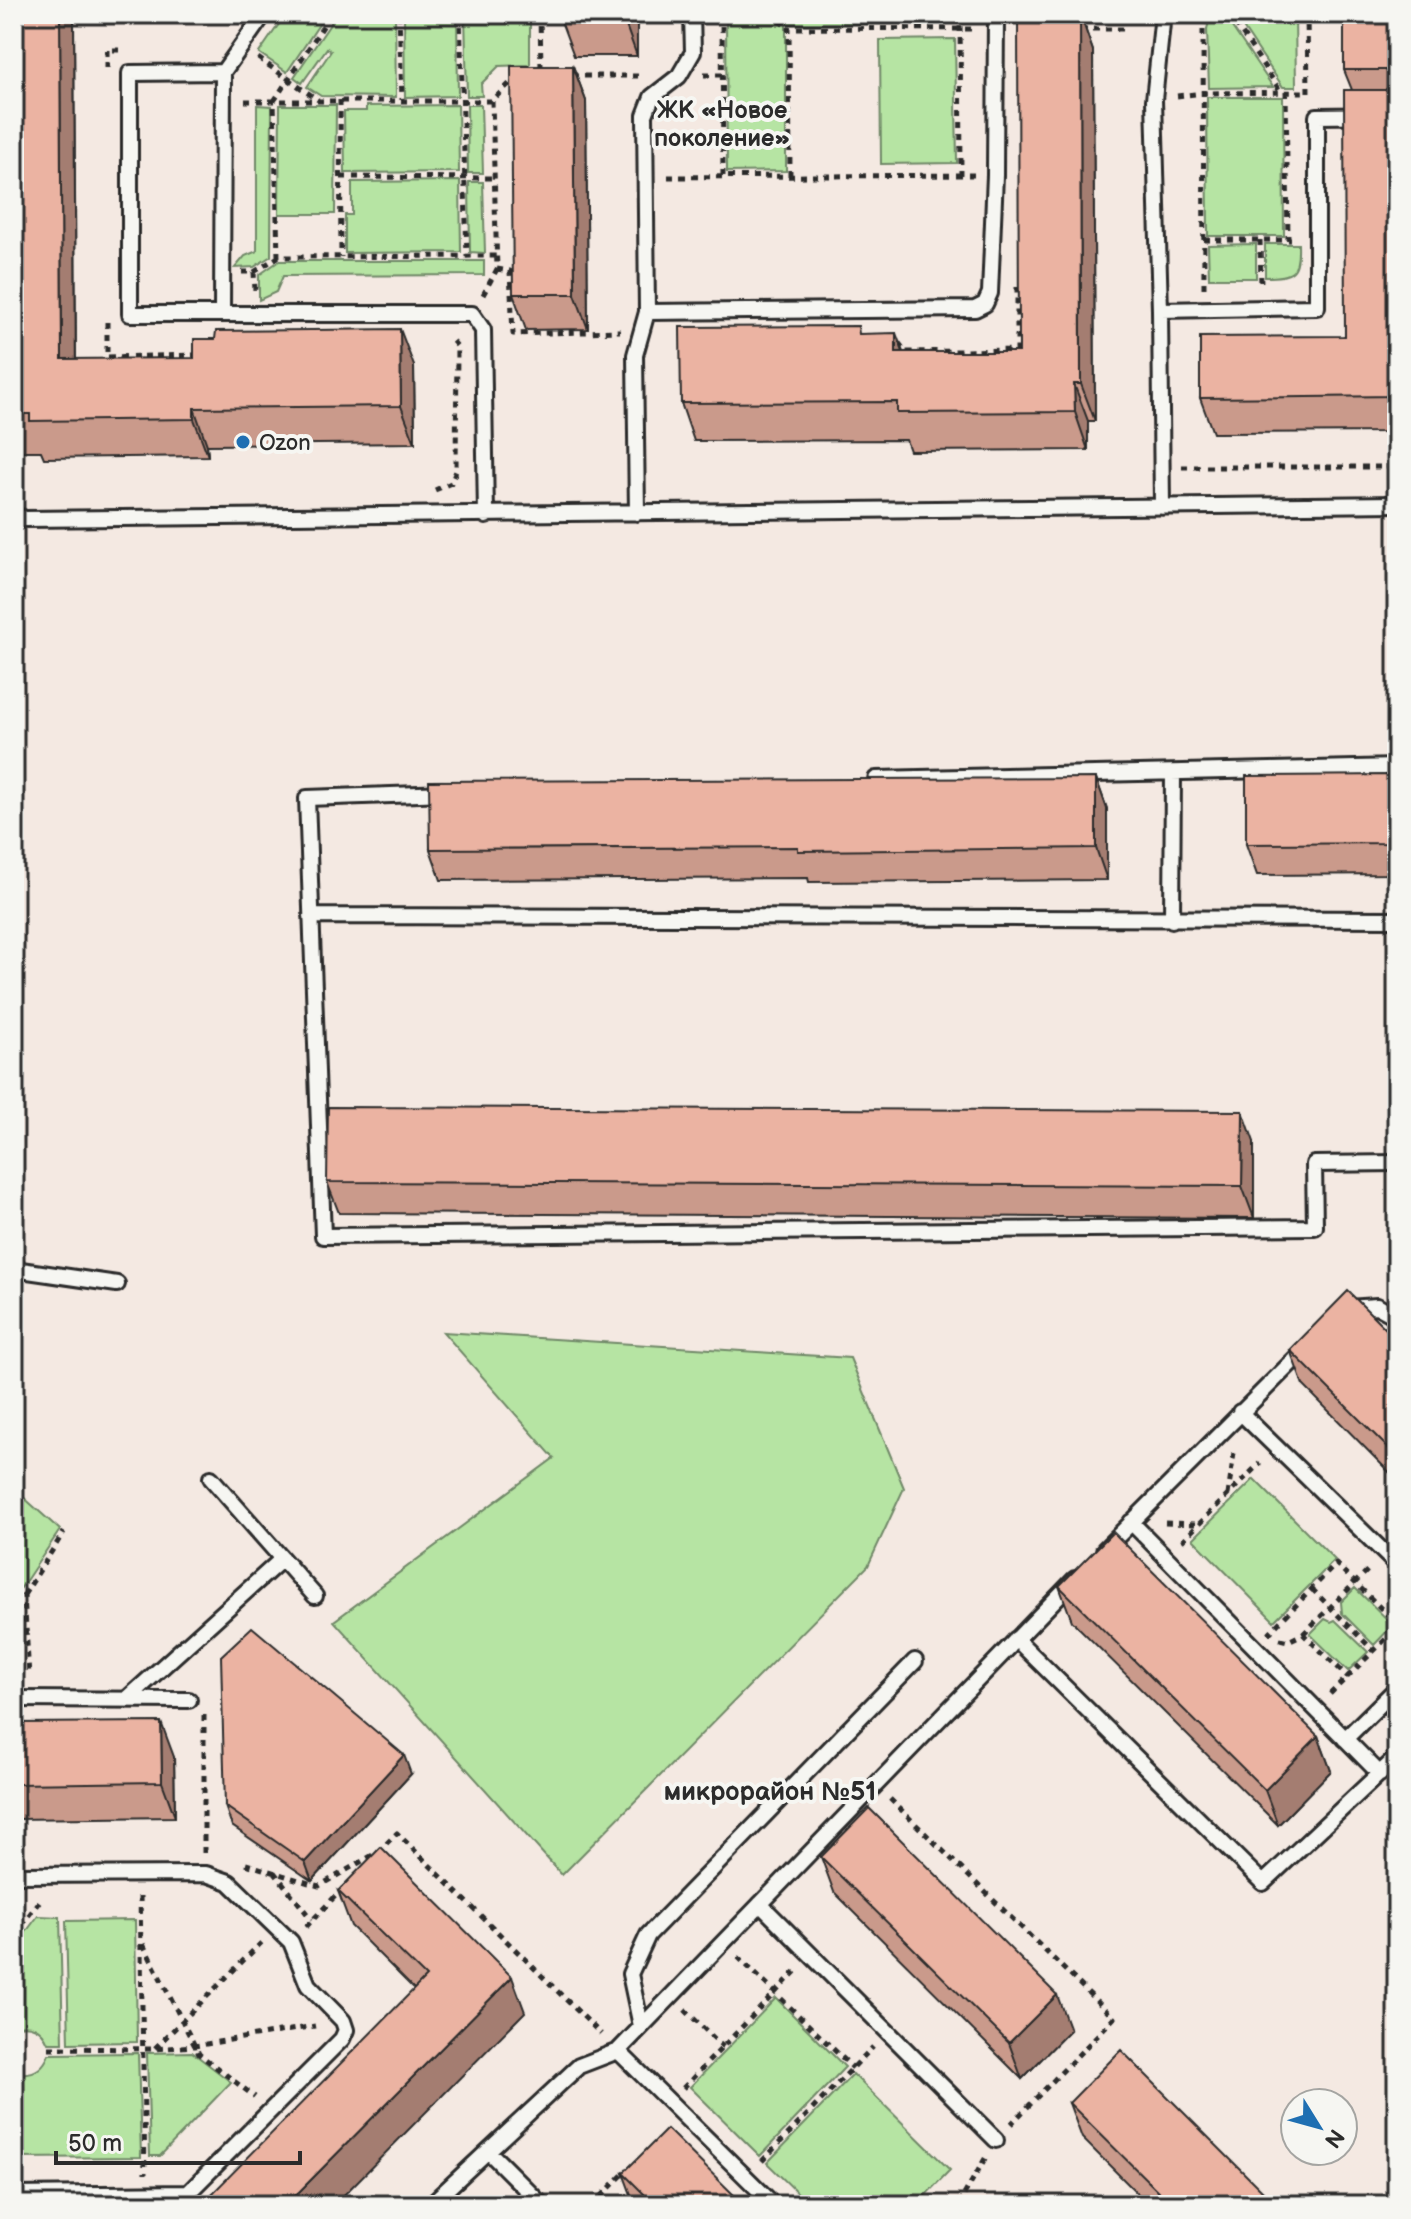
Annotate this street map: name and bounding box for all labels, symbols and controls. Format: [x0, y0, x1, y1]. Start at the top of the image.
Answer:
district label: ЖК «Новое поколение» [654, 96, 790, 153]
place label: Ozon [259, 430, 311, 457]
marker: Ozon [234, 433, 252, 451]
district label: микрорайон №51 [664, 1777, 876, 1808]
north arrow [1279, 2087, 1359, 2167]
scale bar [56, 2115, 300, 2165]
text: N [1318, 2123, 1350, 2153]
text: 50 m [68, 2129, 122, 2158]

